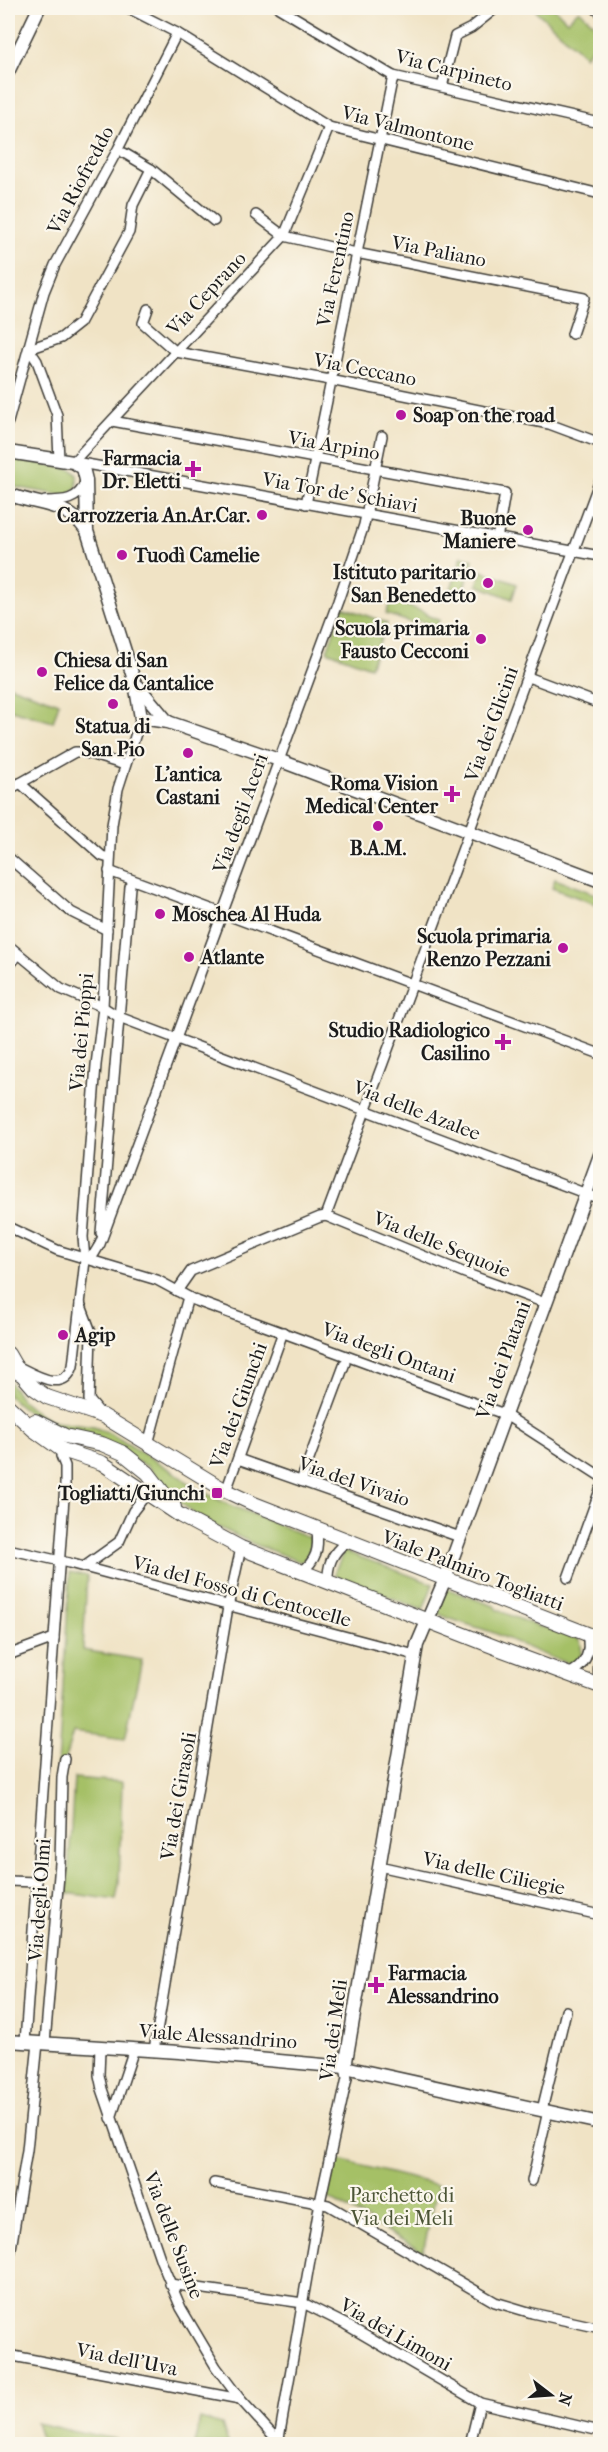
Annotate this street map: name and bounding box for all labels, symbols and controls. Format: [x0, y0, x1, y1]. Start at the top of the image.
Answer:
street label: Via Carpineto [392, 45, 515, 96]
street label: Via Valmontone [338, 101, 477, 156]
street label: Via Riofreddo [42, 122, 119, 239]
street label: Via Ferentino [312, 209, 359, 330]
street label: Via Paliano [389, 231, 488, 272]
street label: Via Ceprano [161, 247, 251, 341]
street label: Via Ceccano [311, 348, 418, 391]
place label: Soap on the road [413, 404, 556, 427]
marker: Soap on the road [394, 408, 408, 422]
street label: Via Arpino [285, 426, 382, 465]
place label: Farmacia Dr. Eletti [102, 447, 182, 493]
marker: Farmacia Dr. Eletti [186, 462, 200, 476]
street label: Via Tor de' Schiavi [260, 467, 419, 517]
place label: Carrozzeria An.Ar.Car. [57, 504, 250, 527]
place label: Buone Maniere [442, 507, 516, 553]
marker: Carrozzeria An.Ar.Car. [255, 508, 269, 522]
marker: Buone Maniere [521, 523, 535, 537]
place label: Tuodì Camelie [133, 544, 260, 567]
marker: Tuodì Camelie [115, 548, 129, 562]
place label: Istituto paritario San Benedetto [333, 561, 476, 607]
marker: Istituto paritario San Benedetto [481, 576, 495, 590]
place label: Scuola primaria Fausto Cecconi [335, 617, 470, 663]
marker: Scuola primaria Fausto Cecconi [474, 632, 488, 646]
place label: Chiesa di San Felice da Cantalice [53, 649, 214, 695]
street label: Via dei Glicini [460, 663, 523, 786]
marker: Chiesa di San Felice da Cantalice [35, 665, 49, 679]
marker: Statua di San Pio [106, 697, 120, 711]
place label: Statua di San Pio [75, 715, 152, 761]
marker: L'antica Castani [181, 746, 195, 760]
street label: Via degli Aceri [208, 750, 273, 877]
place label: L'antica Castani [155, 763, 222, 809]
place label: Roma Vision Medical Center [304, 772, 438, 818]
marker: Roma Vision Medical Center [443, 785, 461, 803]
marker: B.A.M. [371, 819, 385, 833]
place label: B.A.M. [350, 837, 406, 860]
place label: Moschea Al Huda [171, 903, 321, 926]
marker: Moschea Al Huda [153, 907, 167, 921]
place label: Scuola primaria Renzo Pezzani [417, 925, 552, 971]
marker: Scuola primaria Renzo Pezzani [556, 941, 570, 955]
place label: Atlante [199, 946, 264, 969]
marker: Atlante [182, 950, 196, 964]
street label: Via dei Pioppi [65, 972, 98, 1093]
place label: Studio Radiologico Casilino [328, 1019, 490, 1065]
marker: Studio Radiologico Casilino [494, 1033, 512, 1051]
street label: Via delle Azalee [349, 1075, 484, 1145]
street label: Via delle Sequoie [369, 1206, 514, 1282]
street label: Via dei Platani [471, 1298, 536, 1423]
street label: Via degli Ontani [318, 1317, 459, 1387]
place label: Agip [73, 1324, 116, 1347]
marker: Agip [56, 1328, 70, 1342]
street label: Via dei Giunchi [205, 1339, 272, 1472]
street label: Via del Vivaio [294, 1451, 413, 1511]
place label: Togliatti/Giunchi [57, 1482, 206, 1505]
marker: Togliatti/Giunchi [210, 1486, 224, 1500]
street label: Viale Palmiro Togliatti [378, 1525, 567, 1616]
street label: Via del Fosso di Centocelle [129, 1551, 354, 1632]
street label: Via dei Girasoli [156, 1730, 201, 1863]
street label: Via degli Olmi [24, 1838, 55, 1963]
street label: Via delle Ciliegie [420, 1847, 567, 1900]
place label: Farmacia Alessandrino [386, 1962, 499, 2008]
street label: Via dei Meli [315, 1978, 352, 2084]
marker: Farmacia Alessandrino [369, 1978, 383, 1992]
street label: Viale Alessandrino [137, 2019, 298, 2053]
street label: Via delle Susine [138, 2167, 208, 2302]
park label: Parchetto di Via dei Meli [350, 2184, 455, 2230]
street label: Via dei Limoni [335, 2293, 456, 2376]
street label: Via dell'Uva [73, 2338, 180, 2381]
north arrow [521, 2365, 581, 2425]
text: N [554, 2391, 576, 2409]

